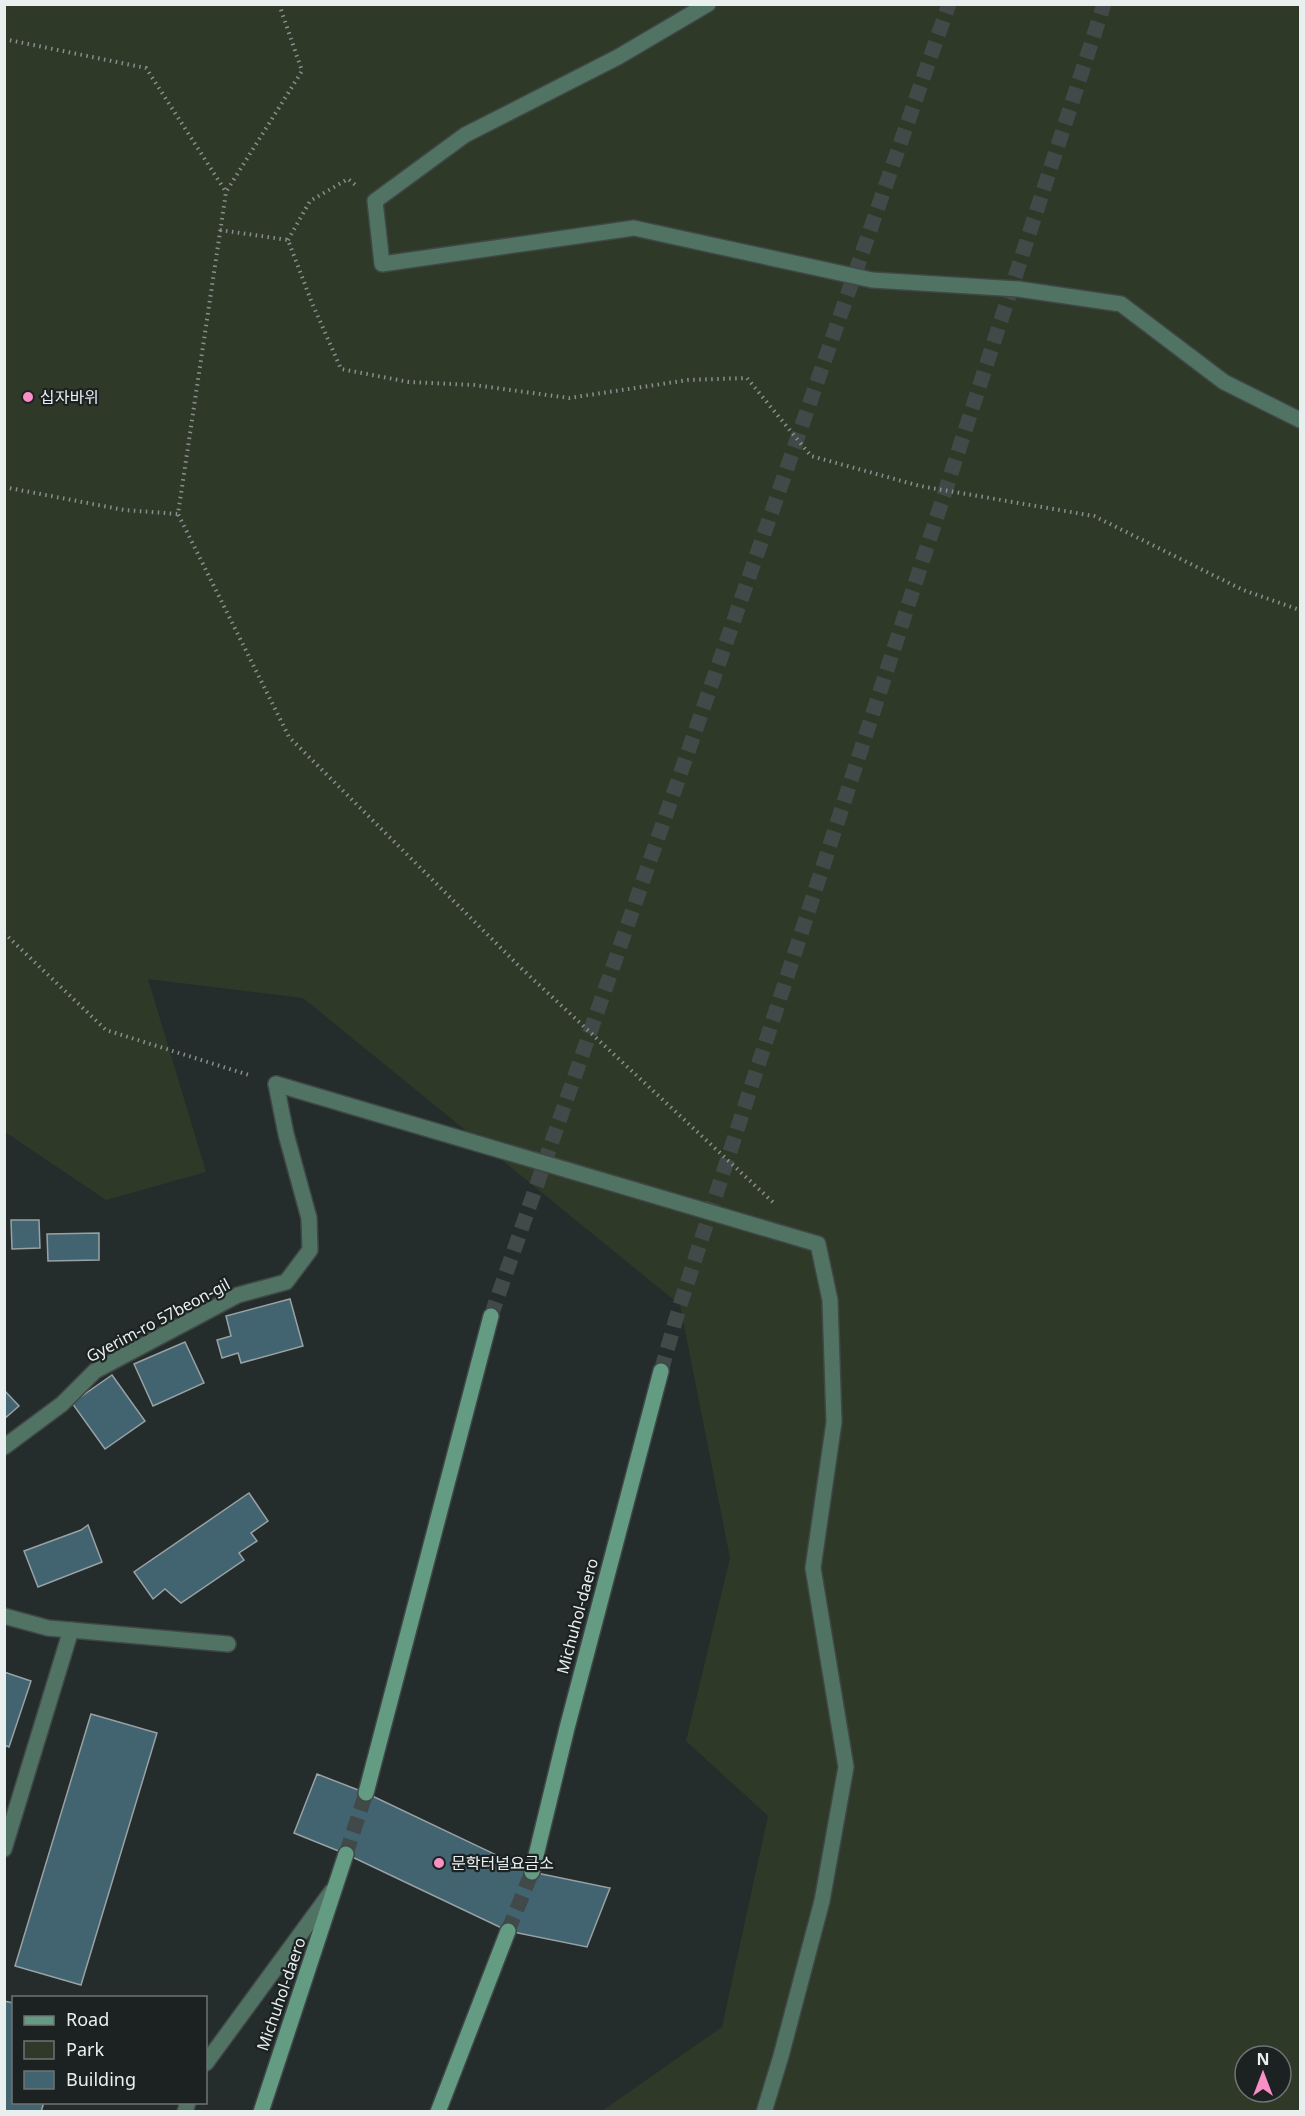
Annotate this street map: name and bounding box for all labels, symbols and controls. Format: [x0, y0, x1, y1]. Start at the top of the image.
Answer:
place label: 십자바위 [40, 386, 99, 408]
marker: 십자바위 [21, 390, 35, 404]
street label: Gyerim-ro 57beon-gil [82, 1273, 234, 1367]
street label: Michuhol-daero [551, 1556, 603, 1676]
place label: 문학터널요금소 [451, 1852, 554, 1874]
marker: 문학터널요금소 [432, 1856, 446, 1870]
street label: Michuhol-daero [251, 1934, 311, 2054]
legend [12, 1996, 207, 2104]
text: Road [66, 2007, 109, 2031]
text: Park [66, 2037, 104, 2061]
north arrow [1233, 2044, 1293, 2104]
text: N [1256, 2048, 1270, 2070]
text: Building [66, 2067, 136, 2091]

